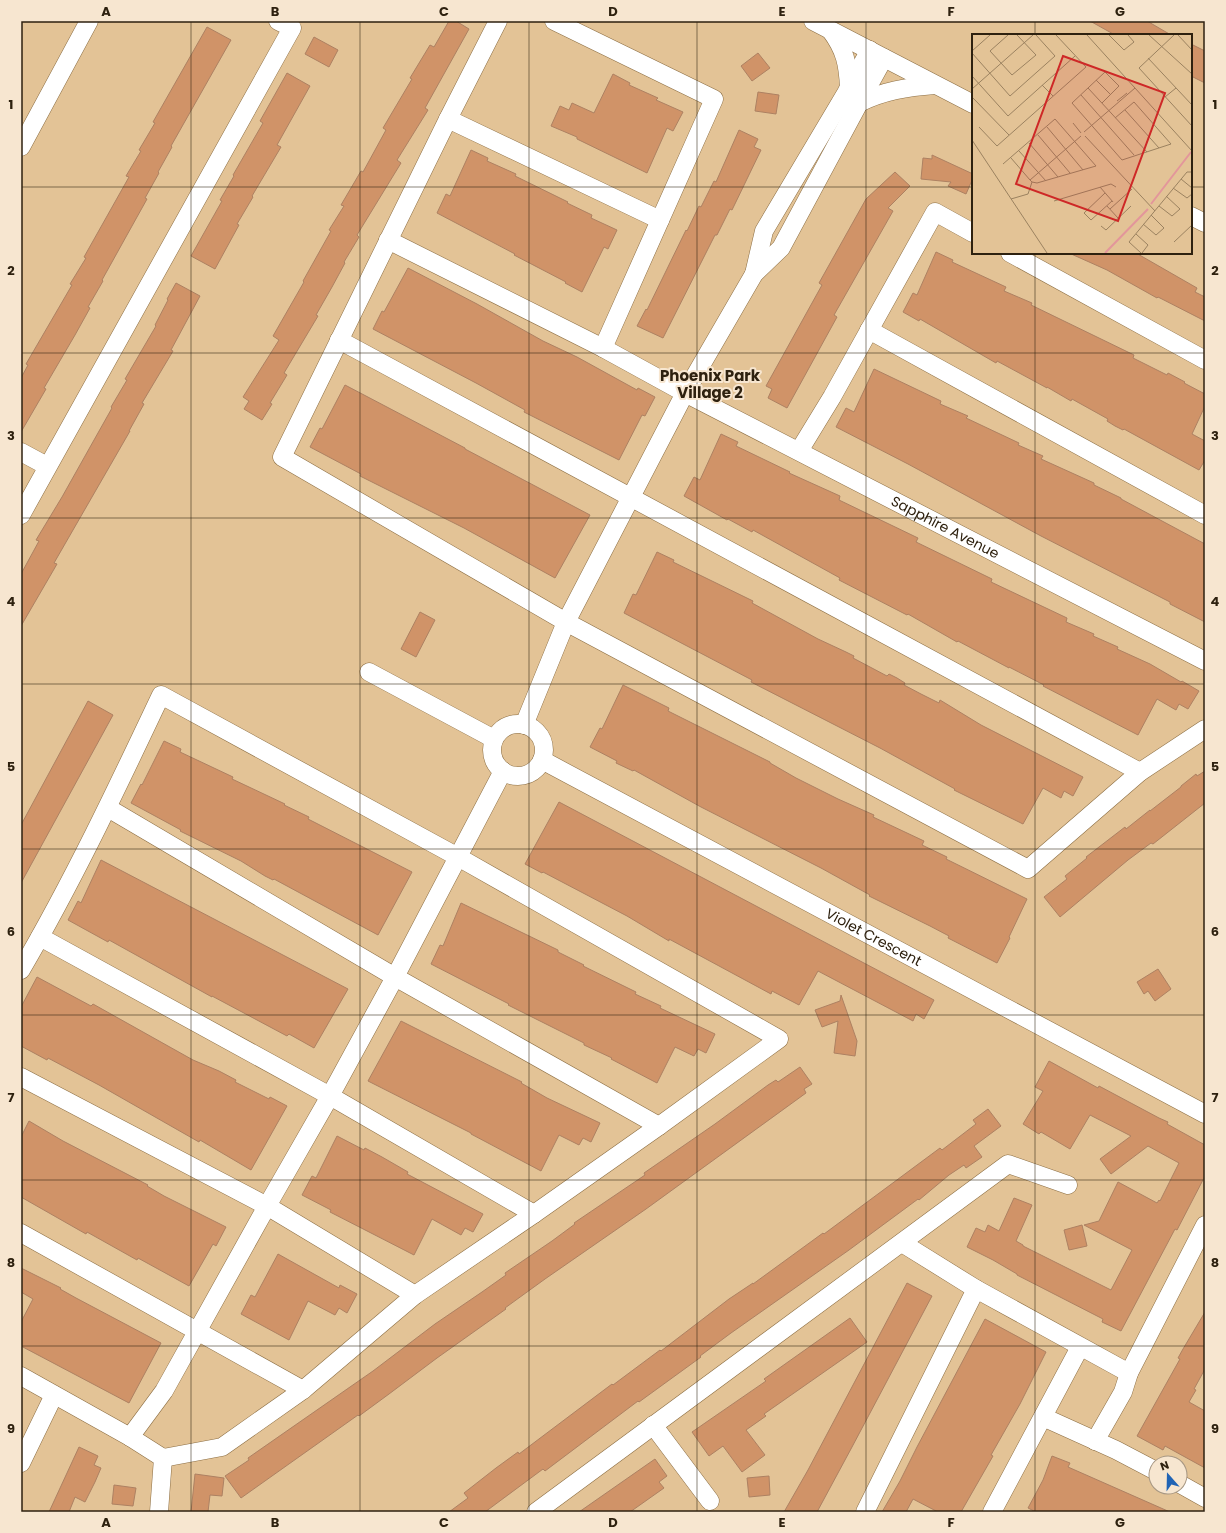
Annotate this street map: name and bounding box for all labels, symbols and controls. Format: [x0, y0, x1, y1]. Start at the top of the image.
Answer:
text: A [101, 2, 111, 21]
text: B [271, 2, 280, 21]
text: C [439, 2, 449, 21]
text: D [608, 2, 618, 21]
text: E [778, 2, 786, 21]
text: F [947, 2, 955, 21]
text: G [1115, 2, 1125, 21]
inset map [972, 34, 1192, 254]
text: 1 [9, 95, 13, 114]
text: 1 [1213, 95, 1217, 114]
text: 2 [7, 261, 15, 280]
text: 2 [1211, 261, 1219, 280]
district label: Phoenix Park Village 2 [660, 365, 761, 403]
text: 3 [7, 426, 15, 445]
text: 3 [1211, 426, 1219, 445]
street label: Sapphire Avenue [888, 491, 1003, 564]
text: 4 [7, 592, 16, 611]
text: 4 [1211, 592, 1220, 611]
text: 5 [7, 757, 15, 776]
text: 5 [1211, 757, 1219, 776]
street label: Violet Crescent [822, 903, 925, 971]
text: 6 [7, 922, 15, 941]
text: 6 [1211, 922, 1219, 941]
text: 7 [8, 1088, 15, 1107]
text: 7 [1212, 1088, 1219, 1107]
text: 8 [7, 1253, 15, 1272]
text: 8 [1211, 1253, 1219, 1272]
text: 9 [7, 1419, 15, 1438]
text: 9 [1211, 1419, 1219, 1438]
north arrow [1148, 1455, 1188, 1495]
text: N [1158, 1457, 1171, 1475]
text: A [101, 1513, 111, 1532]
text: B [271, 1513, 280, 1532]
text: C [439, 1513, 449, 1532]
text: D [608, 1513, 618, 1532]
text: E [778, 1513, 786, 1532]
text: F [947, 1513, 955, 1532]
text: G [1115, 1513, 1125, 1532]

